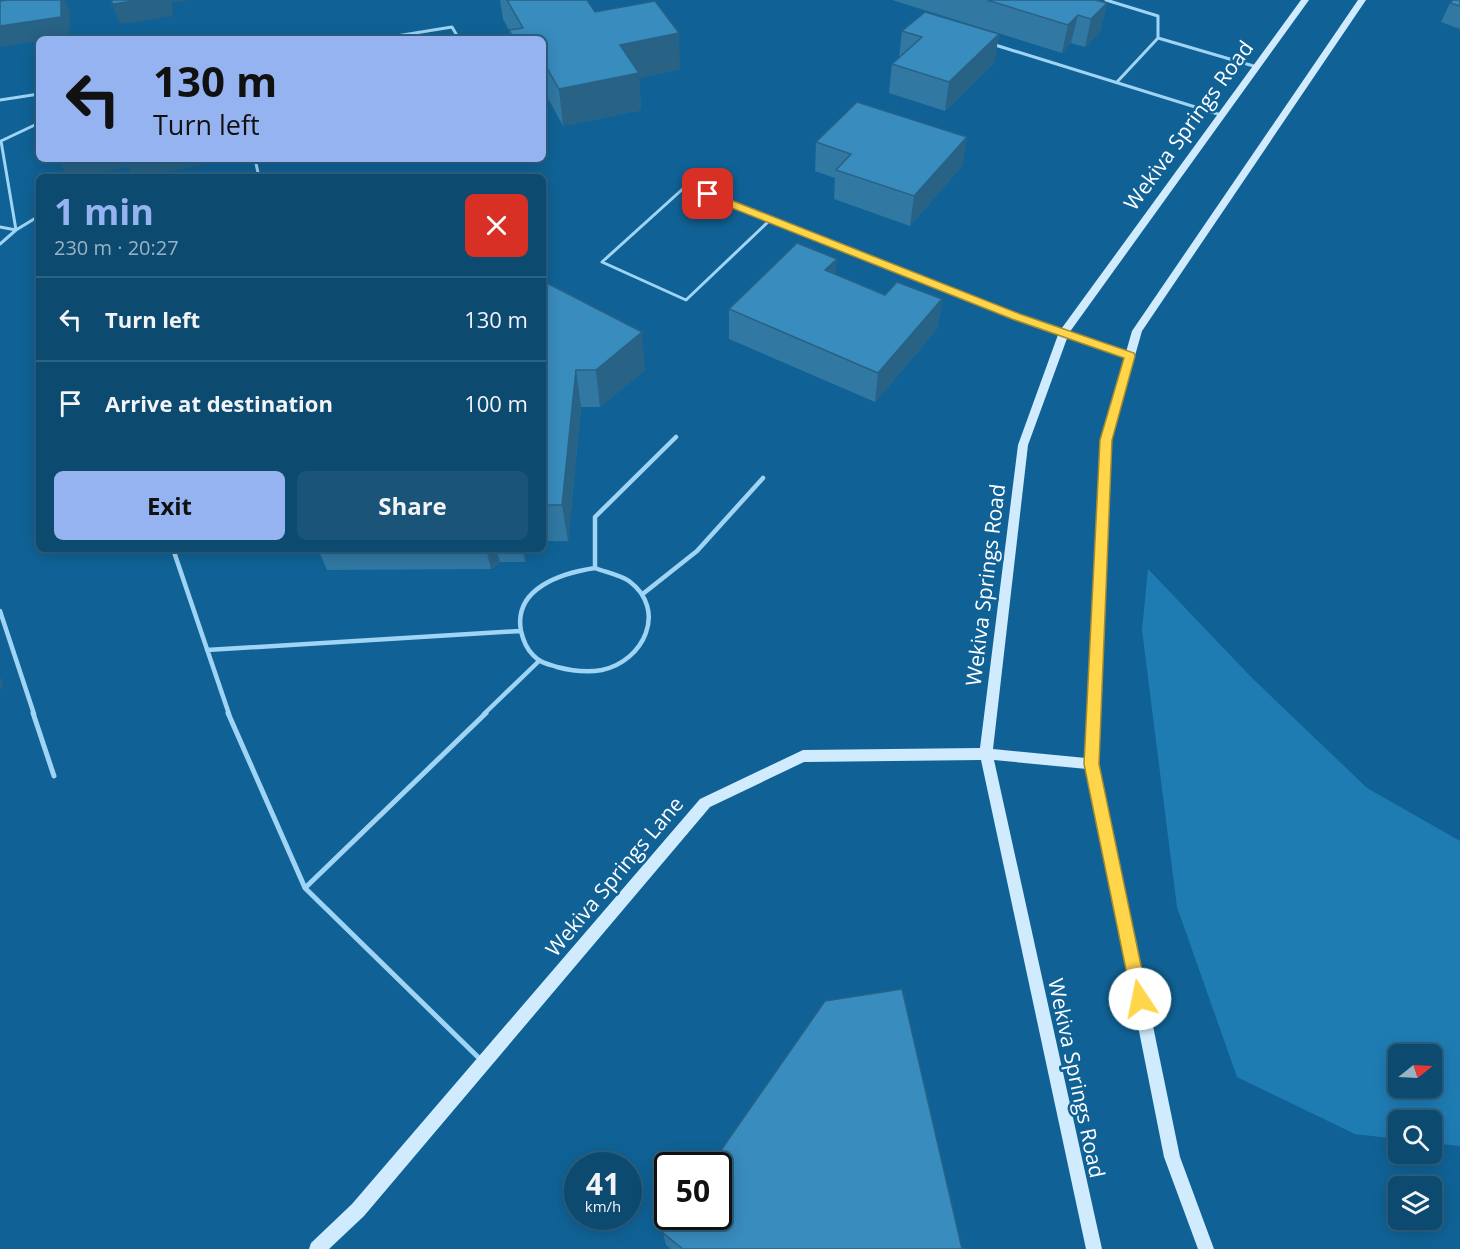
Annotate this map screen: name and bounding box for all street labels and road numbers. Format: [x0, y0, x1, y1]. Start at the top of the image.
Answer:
street label: Wekiva Springs Road [1117, 35, 1259, 215]
street label: Wekiva Springs Road [959, 482, 1011, 688]
street label: Wekiva Springs Lane [539, 790, 689, 962]
street label: Wekiva Springs Road [1042, 976, 1112, 1180]

